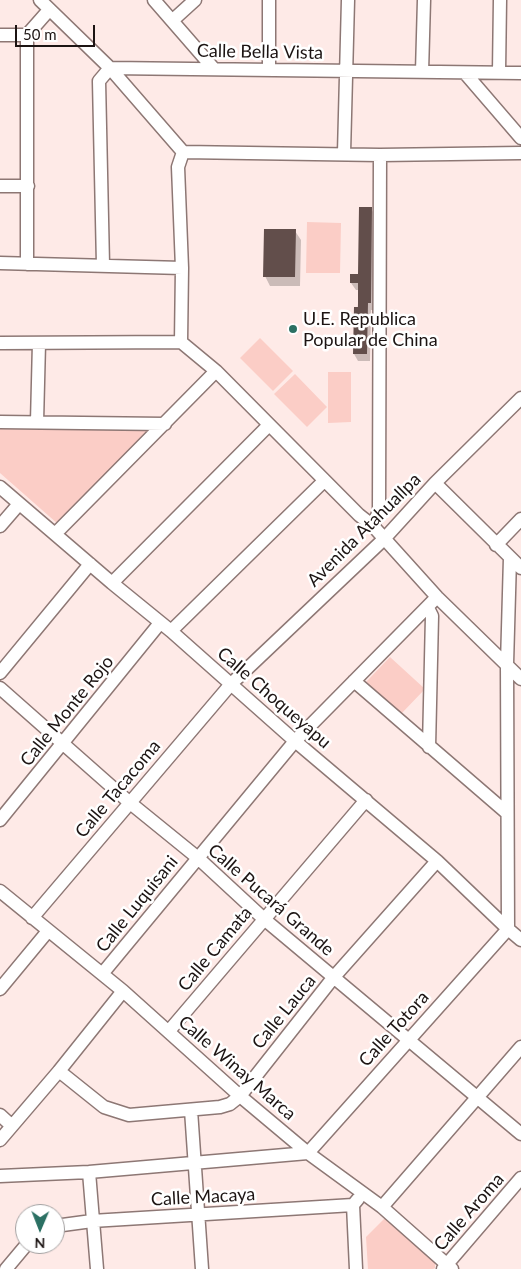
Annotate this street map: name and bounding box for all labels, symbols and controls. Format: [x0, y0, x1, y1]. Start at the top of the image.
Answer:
scale bar [18, 15, 98, 47]
text: 50 m [23, 25, 57, 43]
street label: Calle Bella Vista [197, 40, 323, 64]
place label: U.E. Republica Popular de China [303, 308, 438, 350]
marker: U.E. Republica Popular de China [287, 323, 299, 335]
street label: Avenida Atahuallpa [303, 469, 425, 591]
street label: Calle Choqueyapu [213, 643, 335, 753]
street label: Calle Monte Rojo [16, 651, 118, 771]
street label: Calle Tacacoma [71, 736, 165, 842]
street label: Calle Pucará Grande [204, 839, 338, 961]
street label: Calle Luquisani [92, 851, 182, 957]
street label: Calle Camata [173, 902, 257, 996]
street label: Calle Lauca [247, 970, 321, 1054]
street label: Calle Totora [355, 987, 433, 1071]
street label: Calle Winay Marca [174, 1011, 300, 1125]
street label: Calle Aroma [429, 1169, 509, 1255]
street label: Calle Macaya [150, 1183, 256, 1211]
north arrow [15, 1204, 65, 1254]
text: N [34, 1235, 45, 1252]

